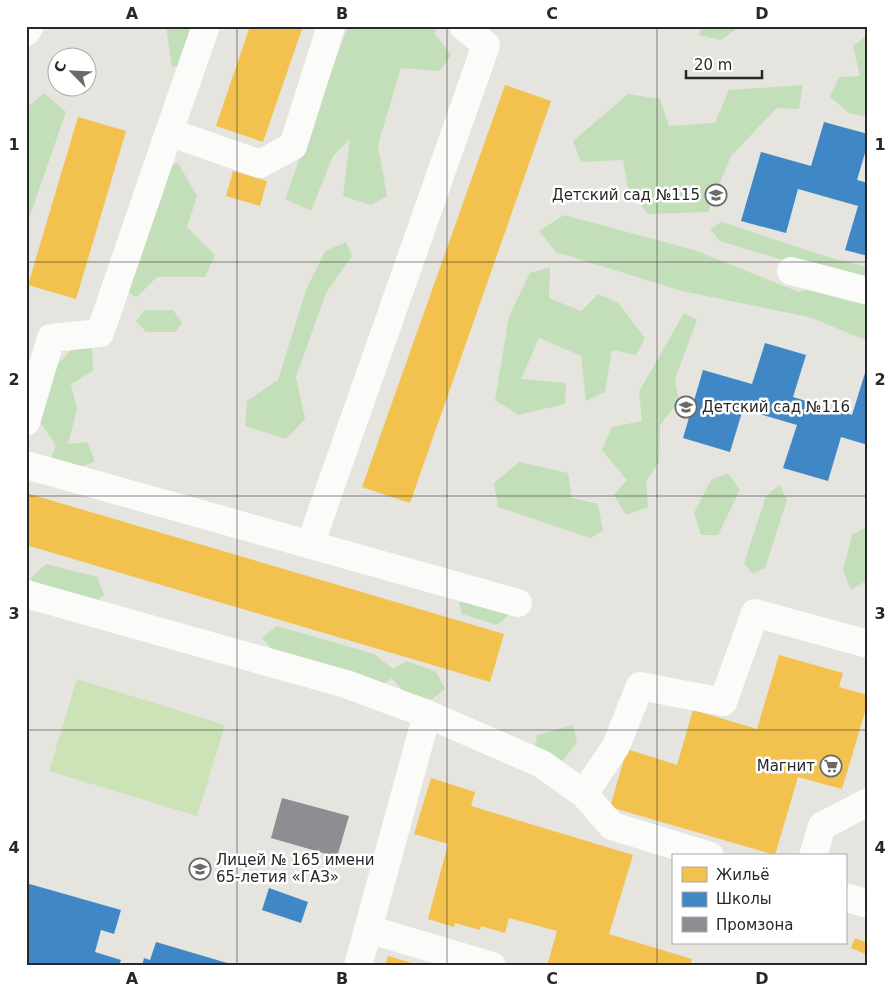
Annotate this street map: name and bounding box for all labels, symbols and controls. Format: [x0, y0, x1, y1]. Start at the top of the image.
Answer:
text: A [126, 4, 139, 23]
text: B [336, 4, 348, 23]
text: C [546, 4, 558, 23]
text: D [755, 4, 769, 23]
north arrow [48, 48, 98, 98]
scale bar [686, 48, 763, 80]
text: 20 m [694, 56, 732, 74]
text: С [51, 59, 70, 75]
text: 1 [8, 135, 20, 154]
text: 1 [874, 135, 886, 154]
school or university icon: Детский сад №115 [704, 183, 728, 207]
place label: Детский сад №115 [552, 186, 700, 204]
text: 2 [8, 370, 20, 389]
text: 2 [874, 370, 886, 389]
school or university icon: Детский сад №116 [674, 395, 698, 419]
place label: Детский сад №116 [702, 398, 850, 416]
text: 3 [8, 604, 20, 623]
text: 3 [874, 604, 886, 623]
supermarket icon: Магнит [819, 754, 843, 778]
place label: Магнит [757, 757, 815, 775]
text: 4 [8, 838, 20, 857]
text: 4 [874, 838, 886, 857]
place label: Лицей № 165 имени 65-летия «ГАЗ» [216, 851, 375, 886]
legend [672, 854, 846, 944]
school or university icon: Лицей № 165 имени 65-летия «ГАЗ» [188, 857, 212, 881]
text: Жильё [716, 866, 770, 884]
text: Школы [716, 890, 772, 908]
text: Промзона [716, 916, 793, 934]
text: A [126, 969, 139, 988]
text: B [336, 969, 348, 988]
text: C [546, 969, 558, 988]
text: D [755, 969, 769, 988]

